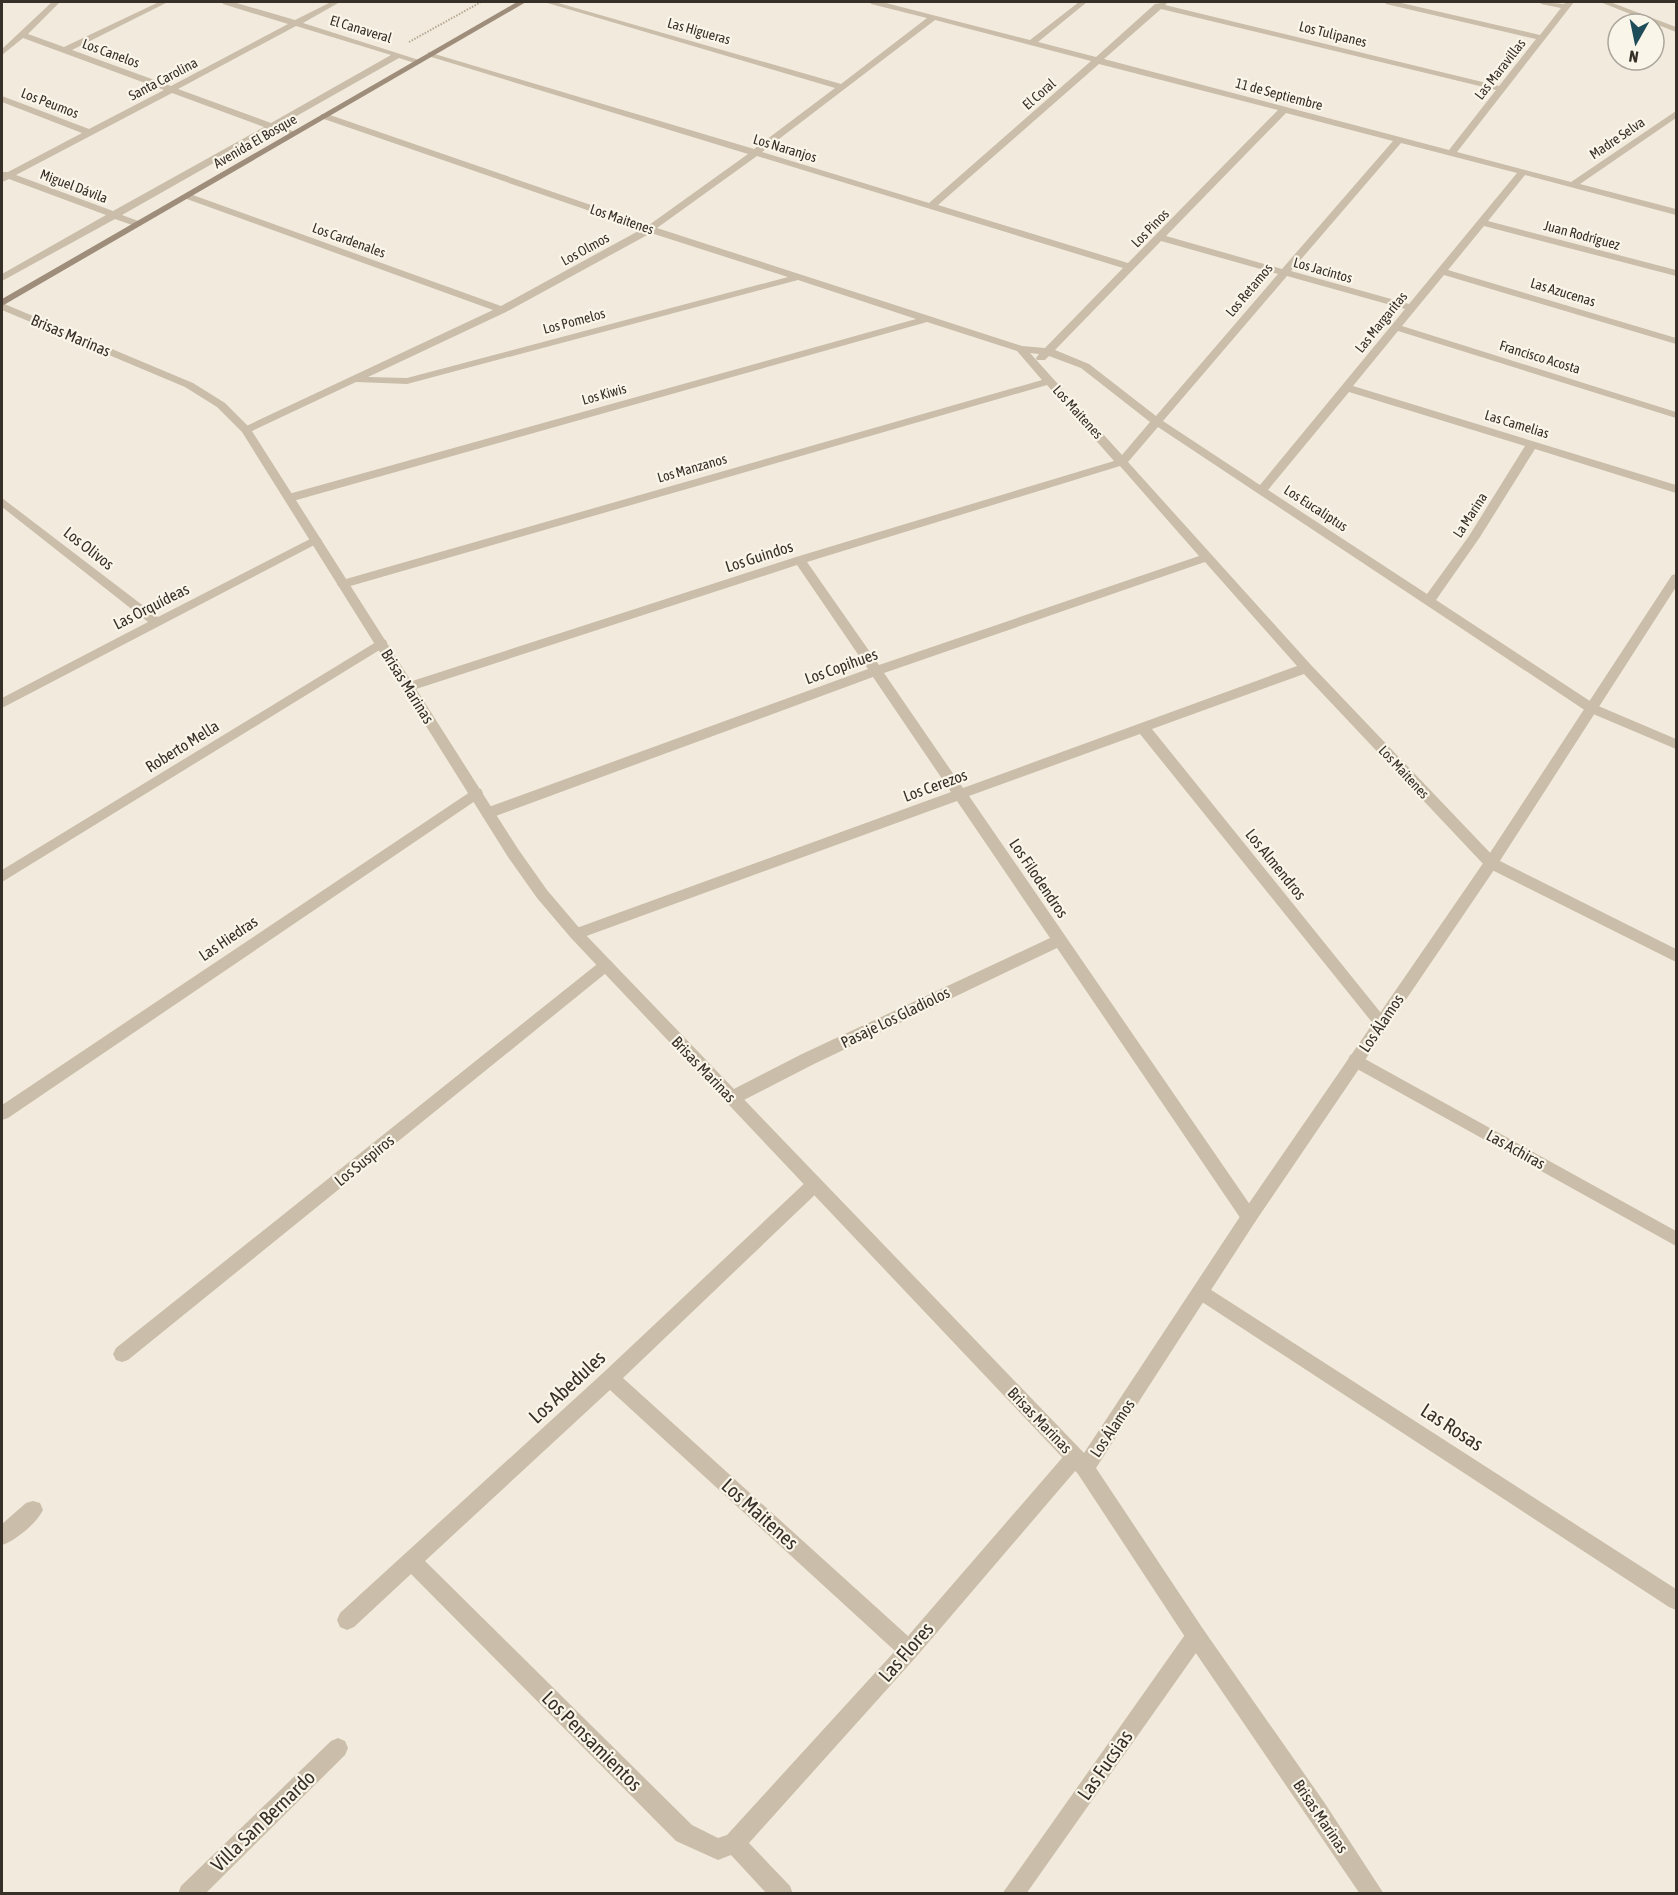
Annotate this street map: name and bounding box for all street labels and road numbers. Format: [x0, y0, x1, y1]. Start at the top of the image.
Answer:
street label: El Canaveral [328, 12, 394, 46]
street label: Las Higueras [666, 14, 732, 48]
street label: Los Tulipanes [1297, 18, 1369, 50]
street label: Los Canelos [80, 35, 142, 71]
street label: Las Maravillas [1471, 35, 1529, 103]
street label: Santa Carolina [126, 54, 200, 104]
street label: El Coral [1019, 75, 1059, 113]
street label: 11 de Septiembre [1234, 75, 1324, 113]
street label: Los Peumos [19, 85, 81, 121]
street label: Avenida El Bosque [211, 111, 299, 171]
street label: Madre Selva [1586, 114, 1648, 162]
street label: Los Naranjos [751, 131, 819, 165]
street label: Miguel Dávila [38, 166, 110, 206]
street label: Los Maitenes [588, 201, 656, 237]
street label: Los Pinos [1128, 206, 1172, 250]
street label: Juan Rodríguez [1542, 217, 1622, 253]
street label: Los Cardenales [310, 219, 388, 261]
street label: Los Olmos [558, 229, 612, 269]
street label: Los Jacintos [1292, 254, 1354, 286]
street label: Los Retamos [1222, 260, 1276, 320]
street label: Las Azucenas [1529, 275, 1598, 309]
street label: Las Margaritas [1352, 288, 1410, 356]
street label: Los Pomelos [541, 305, 607, 337]
street label: Brisas Marinas [29, 310, 114, 360]
street label: Francisco Acosta [1498, 337, 1582, 377]
street label: Los Kiwis [580, 380, 628, 408]
street label: Los Maitenes [1050, 382, 1106, 442]
street label: Las Camelias [1483, 407, 1551, 441]
street label: Los Manzanos [655, 450, 729, 486]
street label: Los Eucaliptus [1281, 482, 1351, 535]
street label: La Marina [1450, 490, 1490, 540]
street label: Los Olivos [60, 523, 118, 573]
street label: Los Guindos [723, 537, 795, 575]
street label: Las Orquídeas [110, 579, 193, 634]
street label: Los Copihues [802, 644, 880, 688]
street label: Brisas Marinas [378, 645, 438, 727]
street label: Roberto Mella [142, 716, 222, 776]
street label: Los Maitenes [1376, 742, 1432, 802]
street label: Los Cerezos [901, 765, 970, 805]
street label: Los Almendros [1242, 825, 1310, 903]
street label: Los Filodendros [1006, 835, 1072, 921]
street label: Las Hiedras [195, 912, 261, 964]
street label: Pasaje Los Gladiolos [838, 983, 953, 1052]
street label: Los Álamos [1355, 990, 1407, 1055]
street label: Brisas Marinas [668, 1032, 740, 1106]
street label: Las Achiras [1484, 1126, 1549, 1173]
street label: Los Suspiros [331, 1131, 398, 1190]
street label: Los Abedules [524, 1346, 609, 1428]
street label: Brisas Marinas [1004, 1383, 1076, 1457]
street label: Los Álamos [1086, 1395, 1138, 1460]
street label: Las Rosas [1417, 1398, 1488, 1455]
street label: Los Maitenes [717, 1473, 803, 1554]
street label: Las Flores [874, 1617, 938, 1686]
street label: Los Pensamientos [538, 1686, 647, 1795]
street label: Las Fucsias [1072, 1725, 1137, 1804]
street label: Villa San Bernardo [206, 1765, 319, 1876]
street label: Brisas Marinas [1290, 1776, 1352, 1856]

